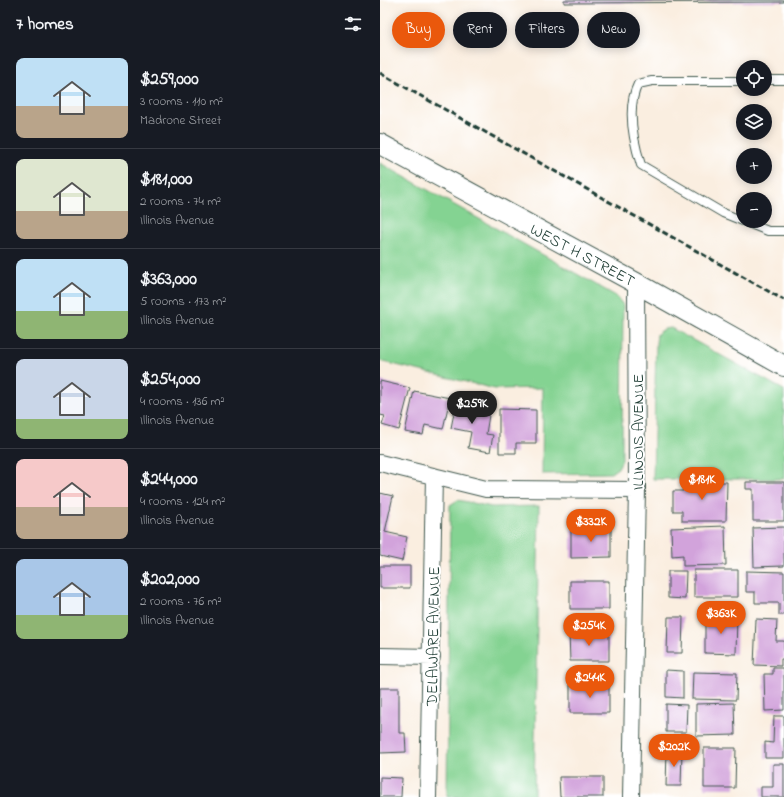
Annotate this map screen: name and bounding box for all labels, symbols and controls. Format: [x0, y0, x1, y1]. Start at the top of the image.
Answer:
text: 7 homes [16, 12, 74, 37]
chip: Buy [392, 12, 445, 48]
chip: Rent [453, 12, 507, 48]
chip: Filters [515, 12, 579, 48]
chip: New [587, 12, 640, 48]
icon: filters [342, 13, 364, 35]
map controls [736, 60, 772, 228]
button: locate [736, 60, 772, 96]
text: $259,000 [140, 67, 199, 92]
icon: home [48, 74, 96, 122]
text: 3 rooms · 110 m² [140, 92, 223, 111]
button: layers [736, 104, 772, 140]
text: Madrone Street [140, 111, 221, 130]
button: + [736, 148, 772, 184]
text: $181,000 [140, 167, 192, 192]
icon: home [48, 175, 96, 223]
text: 2 rooms · 74 m² [140, 192, 221, 211]
button: − [736, 192, 772, 228]
text: Illinois Avenue [140, 211, 214, 230]
street label: WEST H STREET [525, 218, 639, 294]
text: $363,000 [140, 267, 197, 292]
icon: home [48, 275, 96, 323]
text: 5 rooms · 173 m² [140, 292, 226, 311]
text: Illinois Avenue [140, 311, 214, 330]
text: $254,000 [140, 367, 200, 392]
street label: ILLINOIS AVENUE [627, 374, 651, 490]
icon: home [48, 375, 96, 423]
pin: $259K [444, 391, 500, 425]
text: 4 rooms · 136 m² [140, 392, 225, 411]
text: $259K [456, 394, 488, 413]
text: Illinois Avenue [140, 411, 214, 430]
text: $244,000 [140, 467, 198, 492]
pin: $181K [674, 467, 730, 501]
text: $181K [688, 470, 716, 489]
icon: home [48, 475, 96, 523]
text: 4 rooms · 124 m² [140, 492, 225, 511]
pin: $332K [563, 509, 619, 543]
text: Illinois Avenue [140, 511, 214, 530]
text: $332K [575, 512, 607, 531]
street label: DELAWARE AVENUE [421, 566, 447, 707]
text: $202,000 [140, 567, 199, 592]
icon: home [48, 575, 96, 623]
text: 2 rooms · 76 m² [140, 592, 222, 611]
pin: $363K [693, 601, 749, 635]
text: $363K [706, 604, 736, 623]
text: Illinois Avenue [140, 611, 214, 630]
pin: $254K [561, 613, 617, 647]
text: $254K [572, 616, 606, 635]
pin: $244K [562, 665, 618, 699]
text: $244K [574, 668, 606, 687]
pin: $202K [646, 734, 702, 768]
text: $202K [658, 737, 690, 756]

